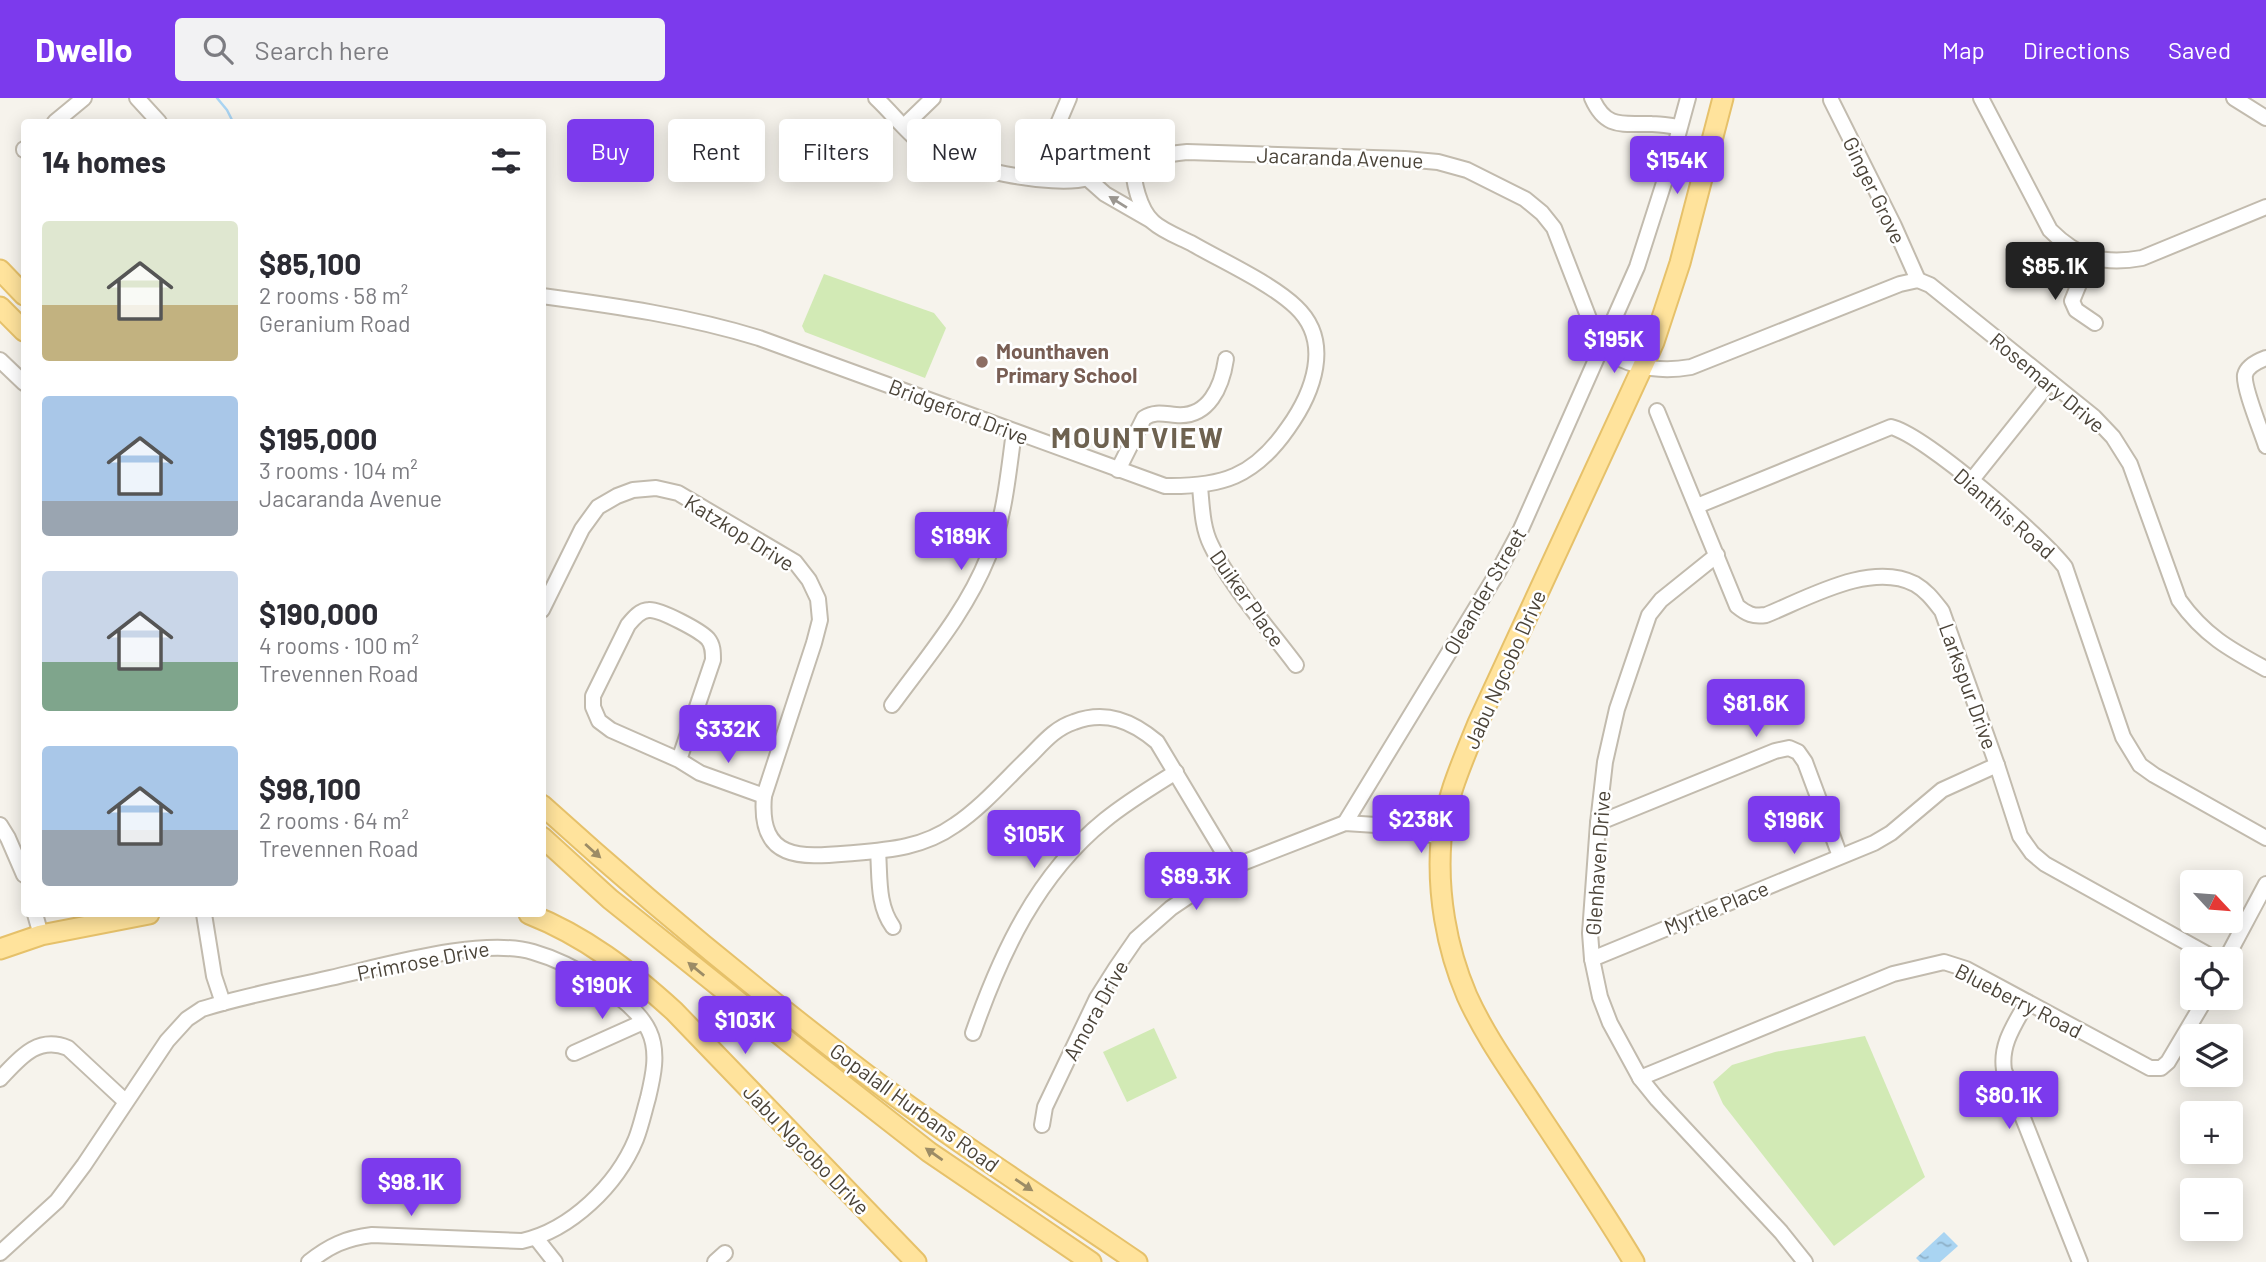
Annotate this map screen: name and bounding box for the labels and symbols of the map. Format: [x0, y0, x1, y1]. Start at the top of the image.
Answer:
street label: Ginger Grove [1838, 132, 1912, 248]
pin: $154K [1628, 136, 1726, 196]
street label: Jacaranda Avenue [1256, 142, 1424, 172]
one-way arrow [1109, 196, 1128, 209]
pin: $85.1K [1998, 242, 2112, 302]
pin: $195K [1565, 316, 1663, 375]
street label: Rosemary Drive [1985, 327, 2111, 437]
place label: Mounthaven Primary School [996, 338, 1137, 387]
marker: Mounthaven Primary School [974, 354, 990, 370]
street label: Bridgeford Drive [886, 373, 1032, 449]
district label: MOUNTVIEW [1051, 420, 1225, 454]
street label: Dianthis Road [1949, 462, 2061, 564]
street label: Katzkop Drive [681, 488, 799, 576]
pin: $189K [912, 512, 1010, 572]
street label: Oleander Street [1437, 523, 1531, 659]
street label: Duiker Place [1205, 545, 1291, 651]
street label: Jabu Ngcobo Drive [1458, 586, 1550, 752]
street label: Larkspur Drive [1935, 620, 2003, 752]
pin: $81.6K [1699, 680, 1813, 739]
pin: $332K [679, 706, 777, 765]
street label: Glenhaven Drive [1579, 790, 1615, 936]
pin: $238K [1372, 796, 1470, 855]
pin: $196K [1745, 796, 1843, 856]
pin: $105K [985, 810, 1083, 870]
one-way arrow [584, 843, 602, 859]
pin: $89.3K [1139, 852, 1253, 912]
north arrow [2180, 870, 2244, 933]
street label: Myrtle Place [1660, 875, 1772, 939]
street label: Primrose Drive [355, 935, 491, 985]
street label: Amora Drive [1057, 956, 1133, 1064]
street label: Blueberry Road [1951, 957, 2087, 1043]
pin: $190K [553, 962, 651, 1021]
one-way arrow [688, 962, 705, 977]
pin: $103K [696, 996, 794, 1056]
street label: Gopalall Hurbans Road [826, 1037, 1004, 1177]
pin: $80.1K [1952, 1072, 2066, 1131]
street label: Jabu Ngcobo Drive [739, 1079, 875, 1219]
one-way arrow [925, 1147, 943, 1161]
pin: $98.1K [354, 1158, 468, 1218]
one-way arrow [1015, 1178, 1033, 1192]

